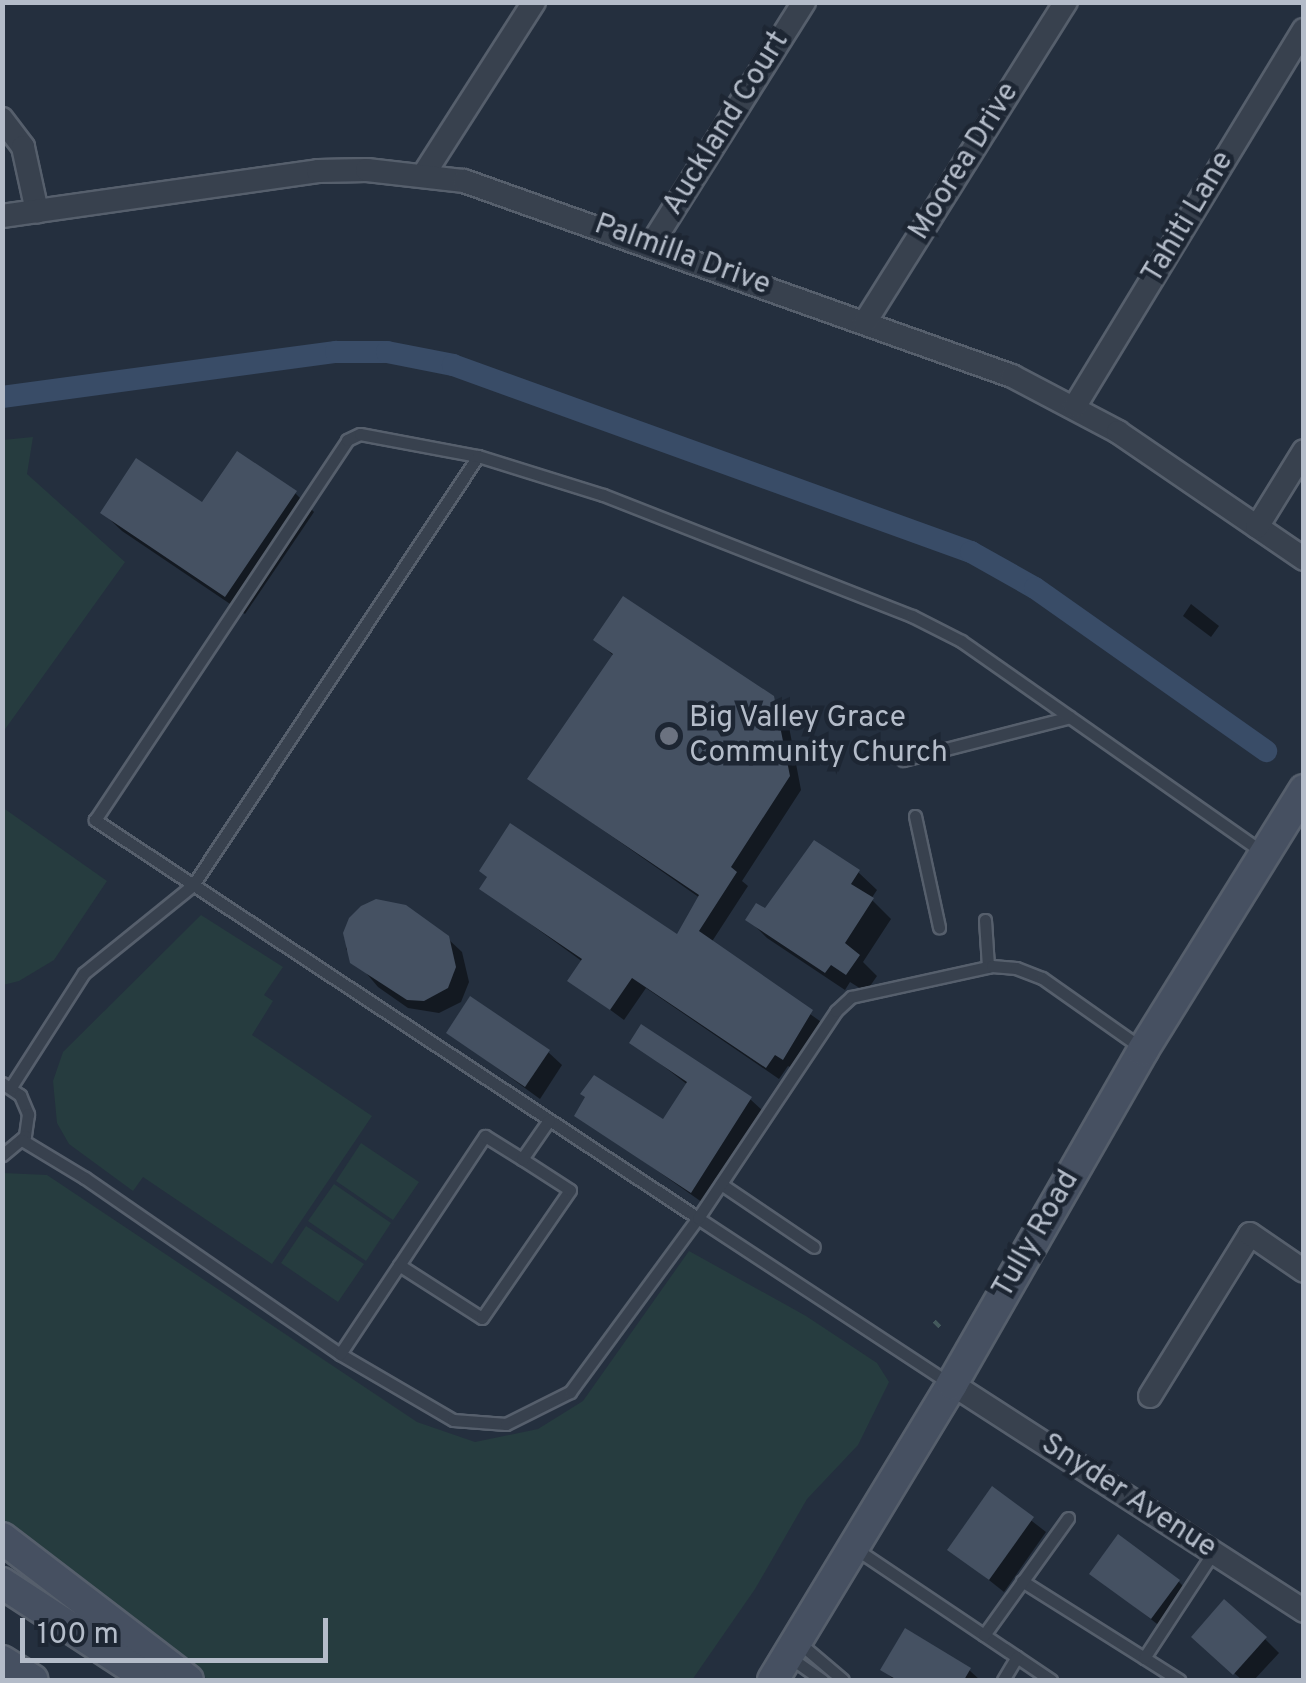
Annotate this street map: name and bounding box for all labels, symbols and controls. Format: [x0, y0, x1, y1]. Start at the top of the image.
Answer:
street label: Auckland Court [656, 25, 798, 223]
street label: Moorea Drive [902, 77, 1028, 247]
street label: Tahiti Lane [1136, 145, 1242, 291]
street label: Palmilla Drive [589, 208, 775, 304]
place label: Big Valley Grace Community Church [689, 701, 948, 772]
marker: Big Valley Grace Community Church [658, 725, 680, 747]
street label: Tully Road [986, 1165, 1088, 1305]
street label: Snyder Avenue [1033, 1427, 1223, 1567]
scale bar [25, 1598, 332, 1660]
text: 100 m [37, 1617, 119, 1654]

